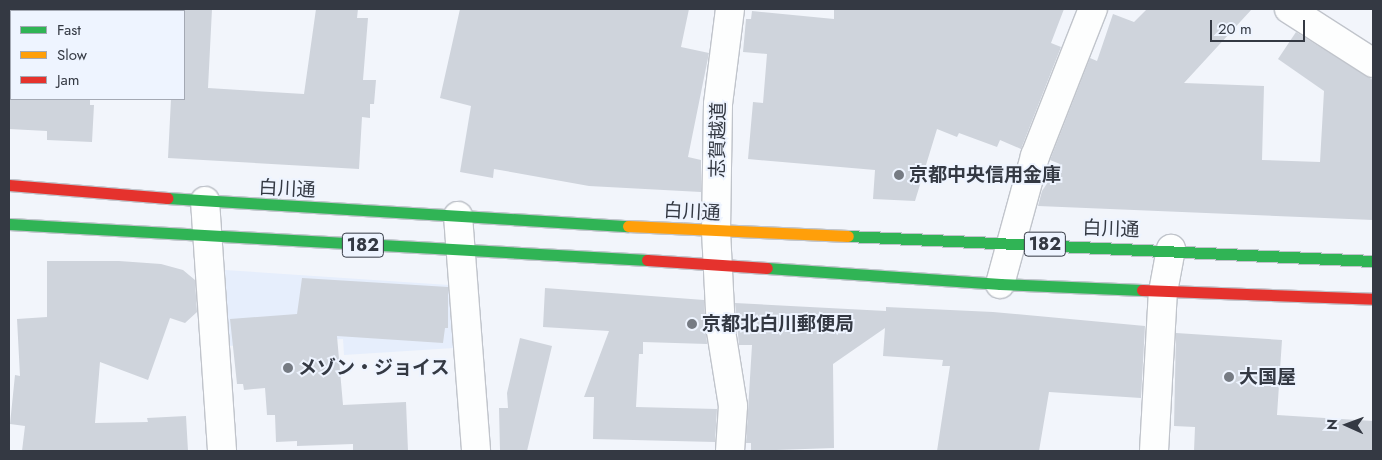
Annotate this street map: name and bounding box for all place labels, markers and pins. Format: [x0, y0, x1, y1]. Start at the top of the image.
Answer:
place label: 京都中央信用金庫 [909, 164, 1061, 186]
marker: 京都中央信用金庫 [893, 169, 905, 181]
place label: 京都北白川郵便局 [702, 313, 854, 335]
marker: 京都北白川郵便局 [686, 318, 698, 330]
place label: メゾン・ジョイス [298, 357, 450, 379]
marker: メゾン・ジョイス [282, 362, 294, 374]
place label: 大国屋 [1239, 366, 1296, 388]
marker: 大国屋 [1223, 371, 1235, 383]

